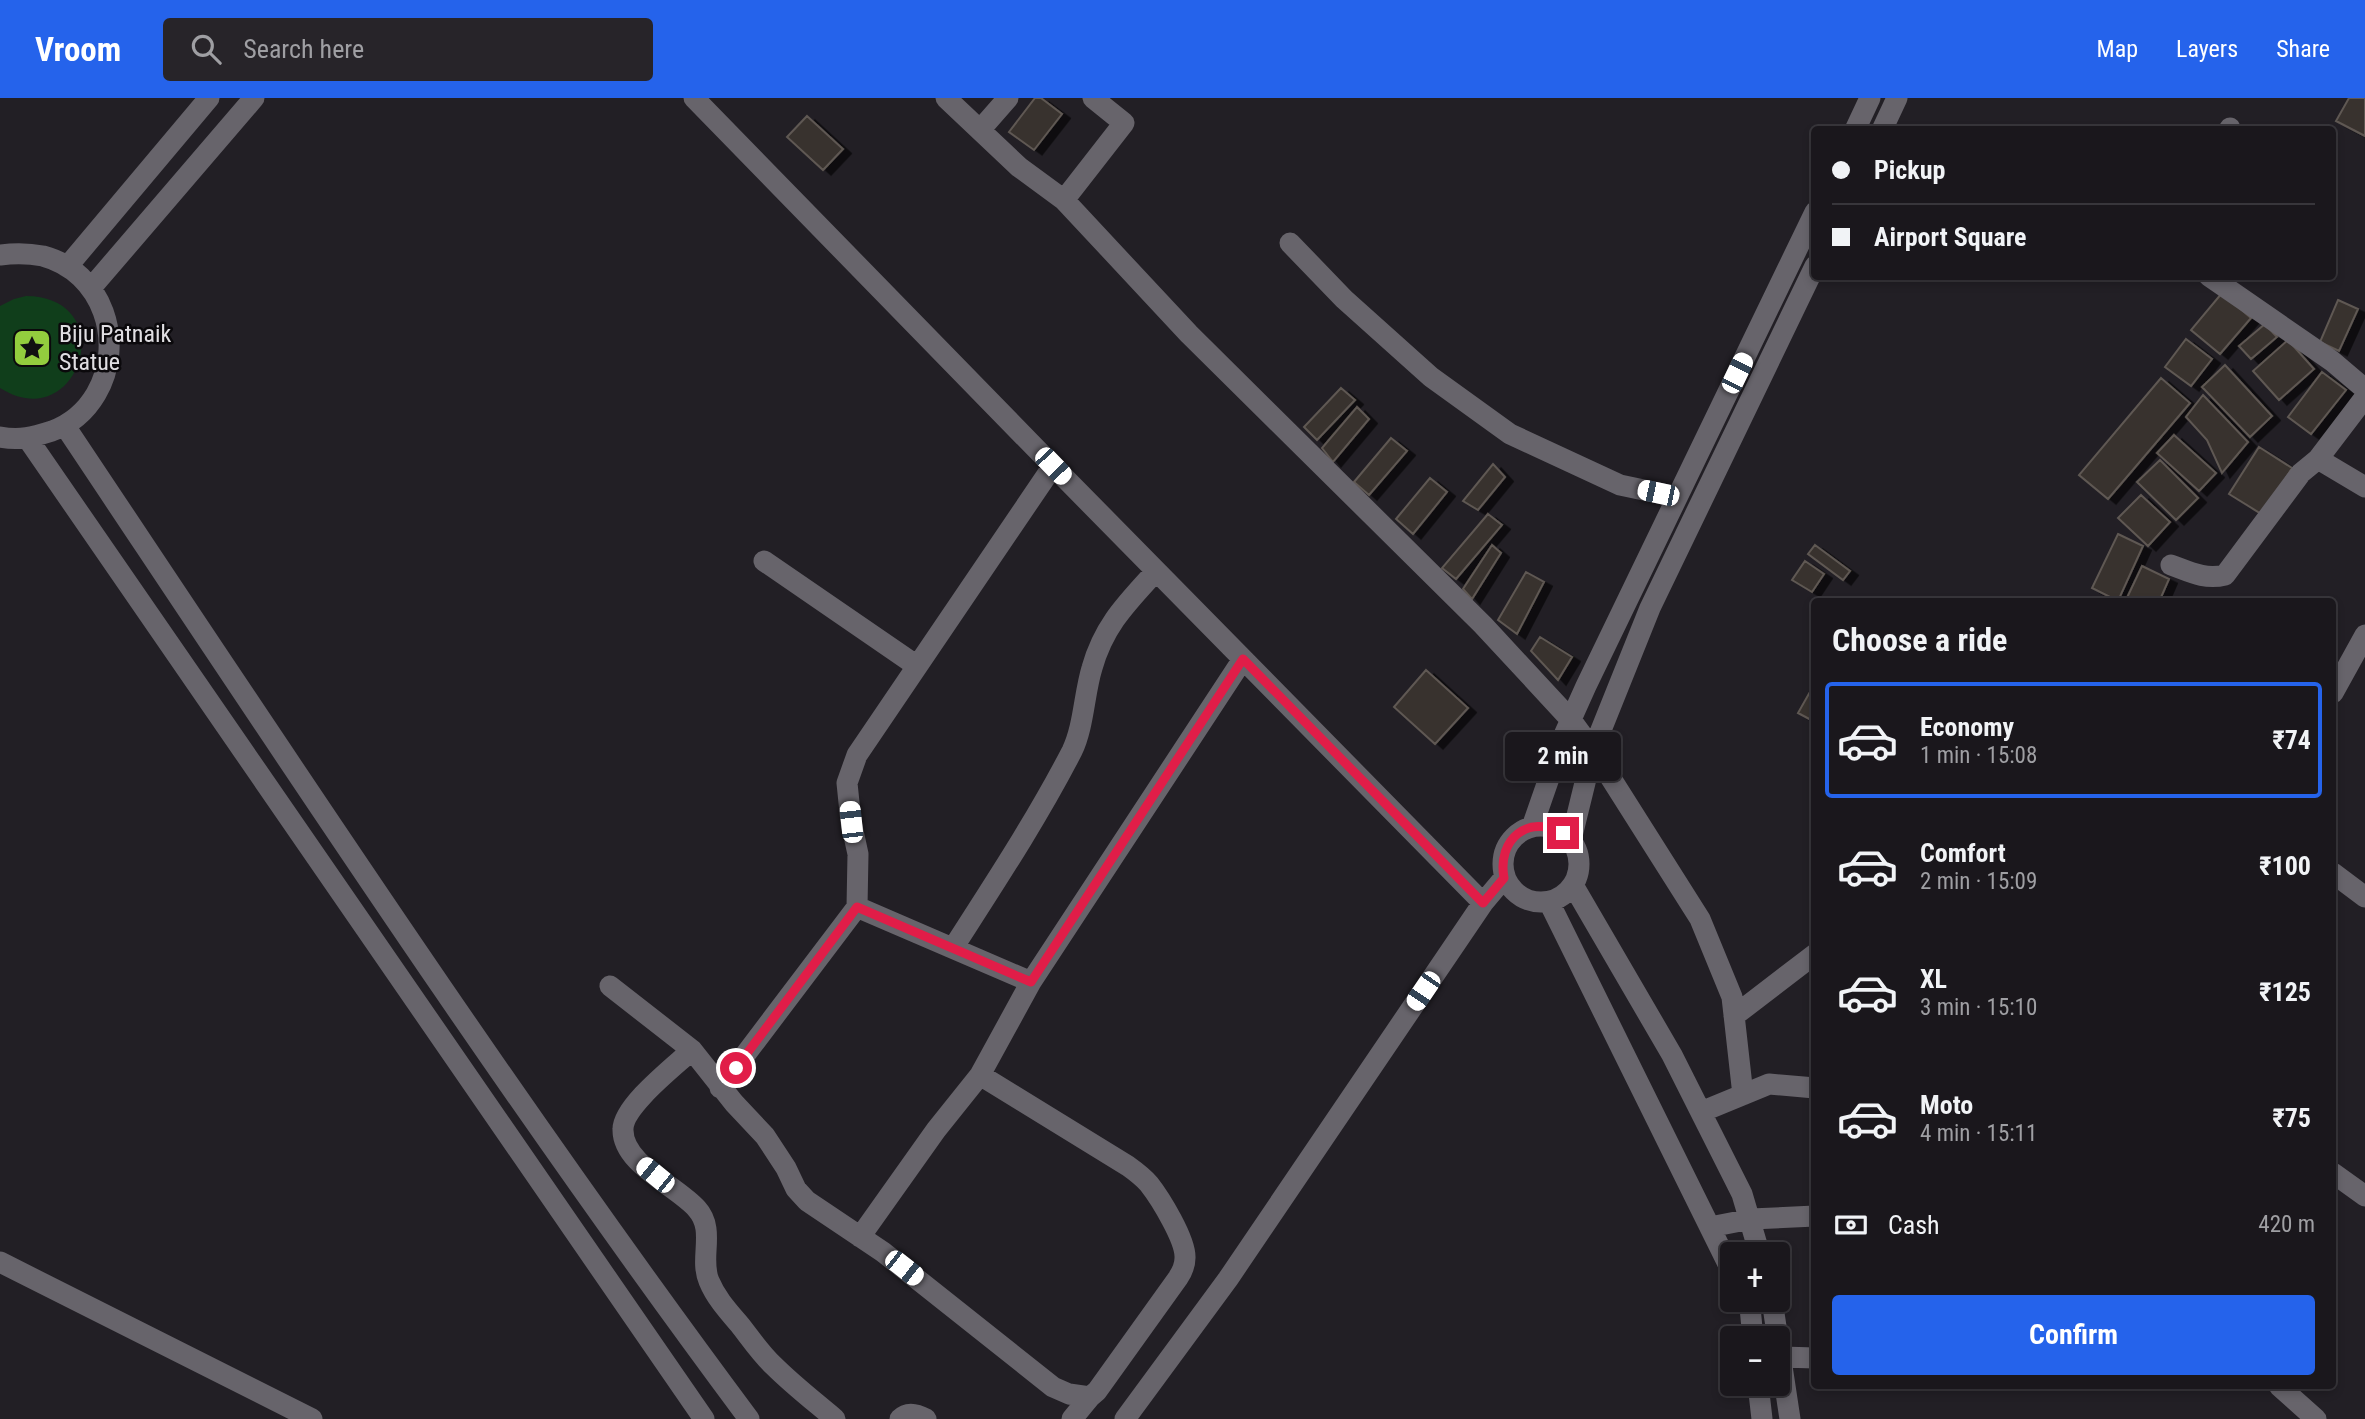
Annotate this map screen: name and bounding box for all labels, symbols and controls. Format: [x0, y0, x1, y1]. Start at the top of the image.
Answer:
search box [163, 18, 653, 81]
text: Vroom [35, 30, 121, 69]
icon: search [187, 30, 225, 68]
text: Search here [243, 34, 364, 64]
text: Map [2097, 35, 2138, 63]
text: Layers [2176, 35, 2238, 63]
text: Share [2276, 35, 2330, 63]
text: Pickup [1874, 155, 1945, 185]
text: Airport Square [1874, 222, 2027, 252]
place label: Biju Patnaik Statue [59, 320, 171, 376]
place icon: Biju Patnaik Statue [11, 327, 53, 369]
car [1719, 350, 1756, 396]
car [1031, 444, 1076, 488]
car [1636, 478, 1681, 508]
text: Choose a ride [1832, 621, 2007, 659]
icon: car [1836, 709, 1899, 772]
text: Economy [1920, 712, 2014, 742]
text: ₹74 [2272, 725, 2311, 755]
callout: 2 min [1505, 732, 1621, 780]
text: 1 min · 15:08 [1920, 742, 2037, 769]
text: 2 min [1537, 743, 1589, 770]
car [839, 800, 864, 844]
route end [1547, 817, 1579, 849]
icon: car [1836, 835, 1899, 898]
text: Comfort [1920, 838, 2006, 868]
text: ₹100 [2259, 851, 2311, 881]
text: 2 min · 15:09 [1920, 868, 2037, 895]
icon: car [1836, 961, 1899, 1024]
text: XL [1920, 964, 1947, 994]
car [1403, 968, 1444, 1014]
text: ₹125 [2259, 977, 2311, 1007]
text: 3 min · 15:10 [1920, 994, 2037, 1021]
route start [720, 1052, 752, 1084]
icon: car [1836, 1087, 1899, 1150]
text: Moto [1920, 1090, 1973, 1120]
text: ₹75 [2272, 1103, 2311, 1133]
text: 4 min · 15:11 [1920, 1120, 2037, 1147]
car [633, 1154, 678, 1196]
icon: cash [1832, 1206, 1870, 1244]
text: Cash [1888, 1210, 1940, 1240]
text: 420 m [2258, 1211, 2315, 1238]
map controls [1720, 1242, 1790, 1396]
button: + [1720, 1242, 1790, 1312]
car [881, 1247, 928, 1289]
button: Confirm [1832, 1295, 2315, 1375]
button: − [1720, 1326, 1790, 1396]

